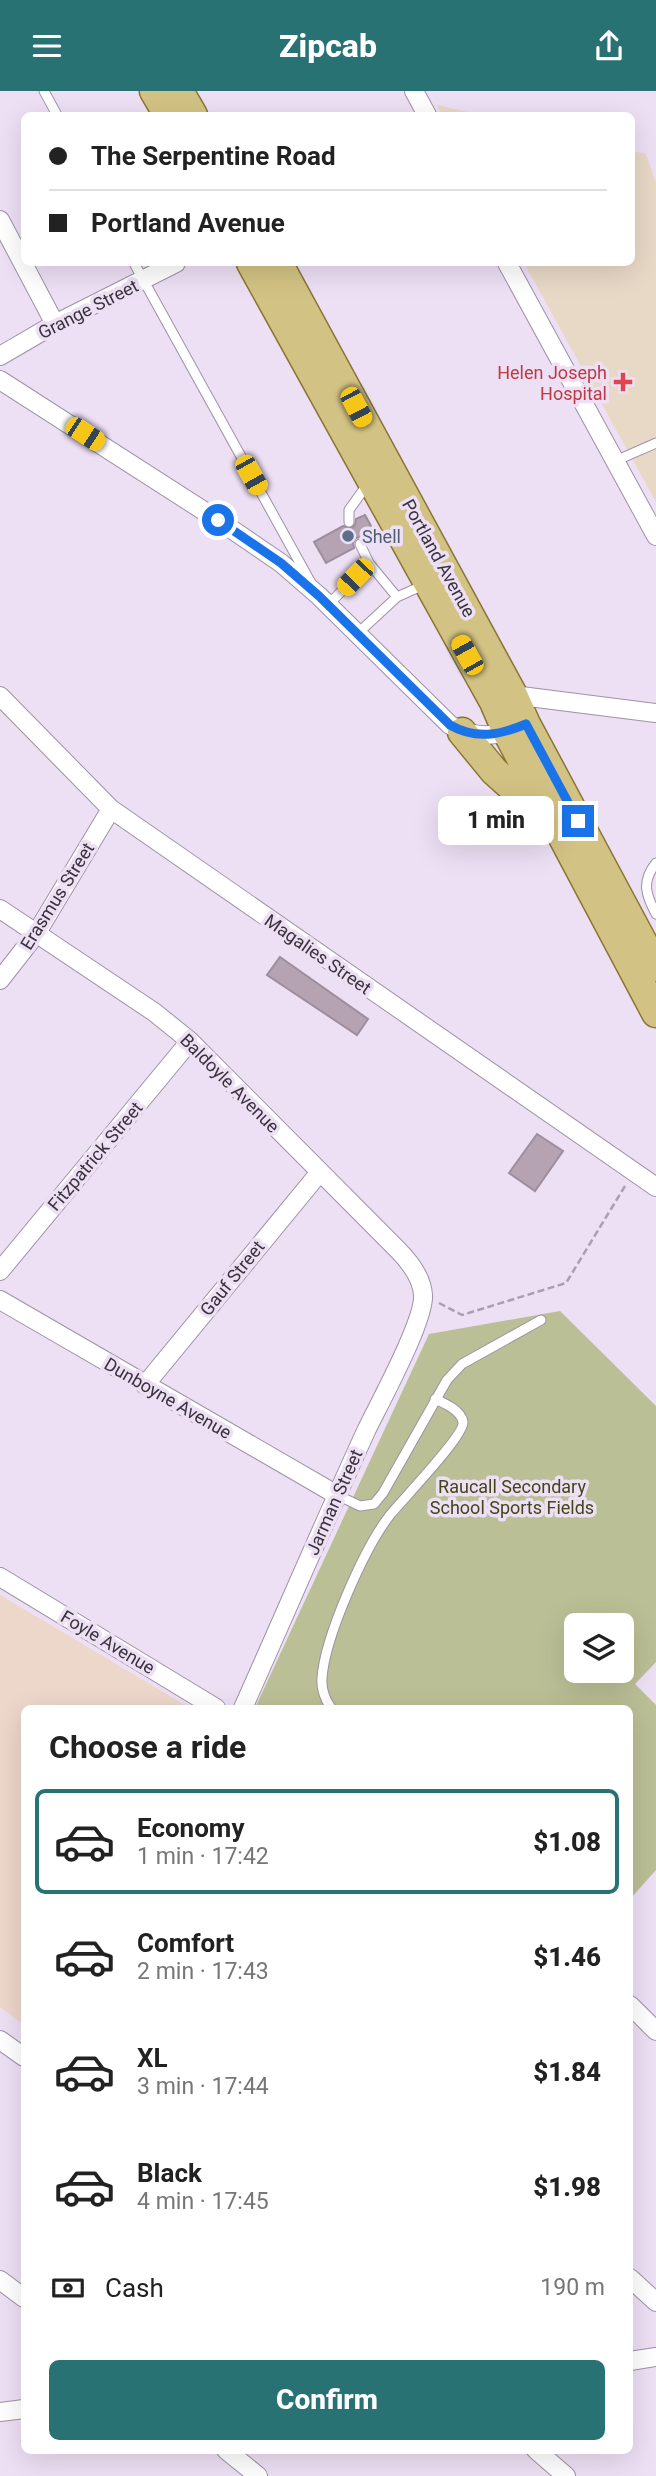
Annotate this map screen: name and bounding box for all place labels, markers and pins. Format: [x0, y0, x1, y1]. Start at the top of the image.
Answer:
place label: Helen Joseph Hospital [497, 362, 607, 404]
marker: Helen Joseph Hospital [613, 372, 633, 392]
place label: Shell [362, 526, 401, 547]
marker: Shell [340, 528, 356, 544]

